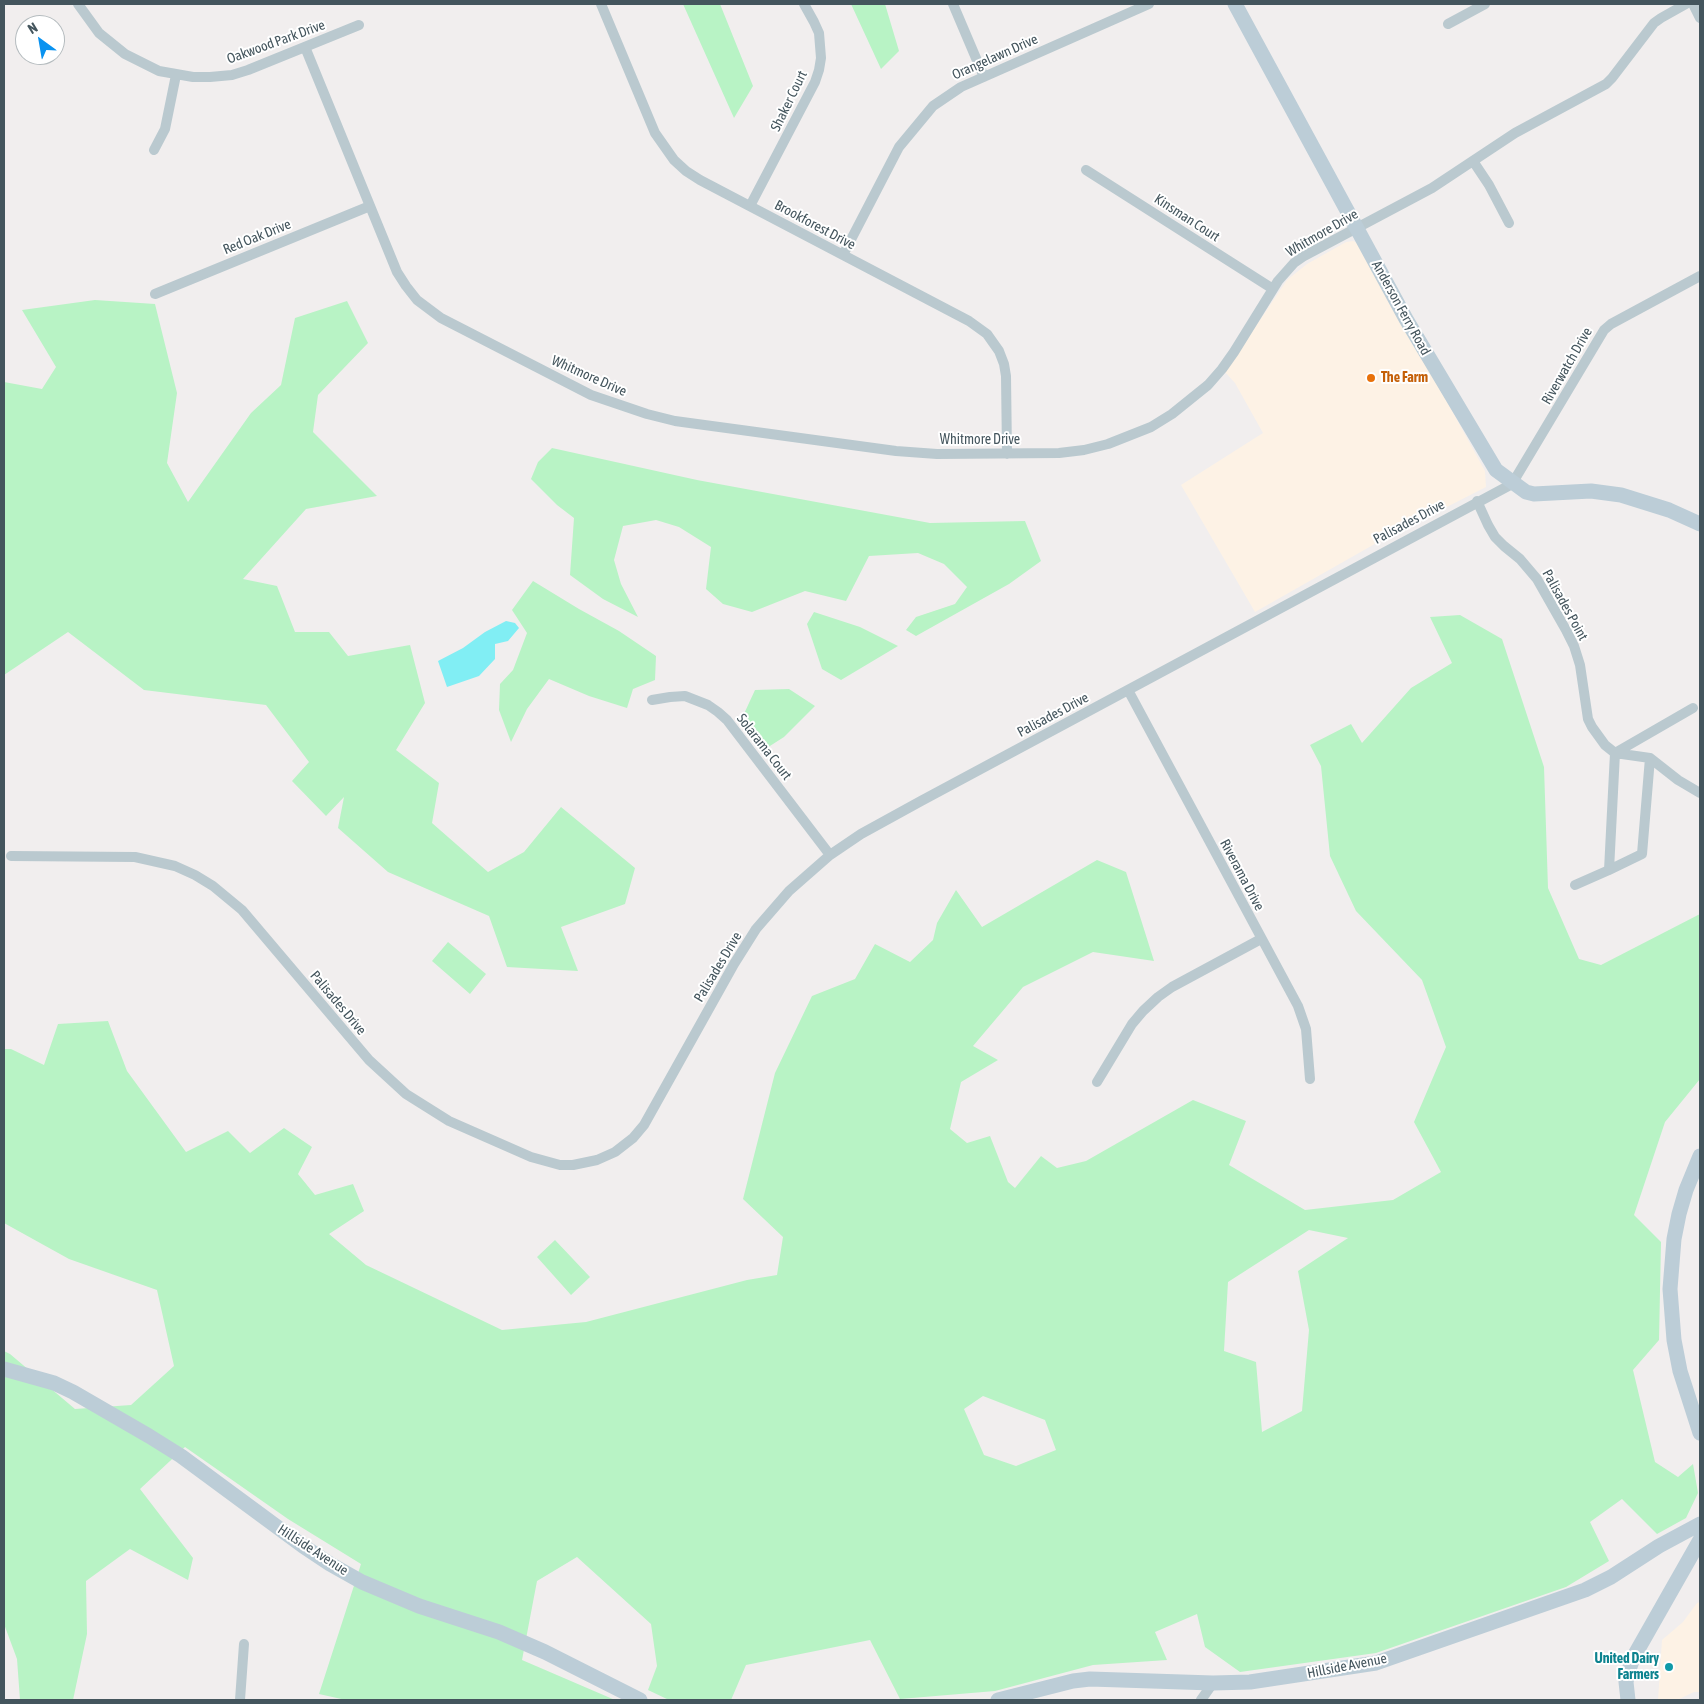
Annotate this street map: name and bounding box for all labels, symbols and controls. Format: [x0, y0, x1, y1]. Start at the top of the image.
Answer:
north arrow [15, 15, 65, 65]
street label: Oakwood Park Drive [225, 16, 327, 68]
text: N [25, 19, 40, 37]
street label: Orangelawn Drive [950, 31, 1040, 83]
street label: Shaker Court [767, 68, 811, 134]
street label: Kinsman Court [1151, 191, 1223, 245]
street label: Brookforest Drive [772, 197, 858, 253]
street label: Whitmore Drive [1283, 206, 1361, 260]
street label: Red Oak Drive [221, 216, 293, 258]
street label: Anderson Ferry Road [1368, 258, 1434, 358]
street label: Riverwatch Drive [1538, 325, 1596, 407]
street label: Whitmore Drive [549, 352, 629, 400]
place label: The Farm [1381, 370, 1428, 386]
marker: The Farm [1365, 372, 1377, 384]
street label: Whitmore Drive [940, 432, 1020, 448]
street label: Palisades Drive [1370, 496, 1448, 548]
street label: Palisades Point [1539, 567, 1591, 643]
street label: Palisades Drive [1014, 689, 1092, 741]
street label: Solarama Court [733, 711, 795, 783]
street label: Riverama Drive [1216, 837, 1268, 913]
street label: Palisades Drive [691, 929, 745, 1005]
street label: Palisades Drive [306, 968, 370, 1038]
street label: Hillside Avenue [275, 1521, 351, 1579]
street label: Hillside Avenue [1306, 1650, 1388, 1682]
place label: United Dairy Farmers [1595, 1651, 1659, 1684]
marker: United Dairy Farmers [1663, 1661, 1675, 1673]

